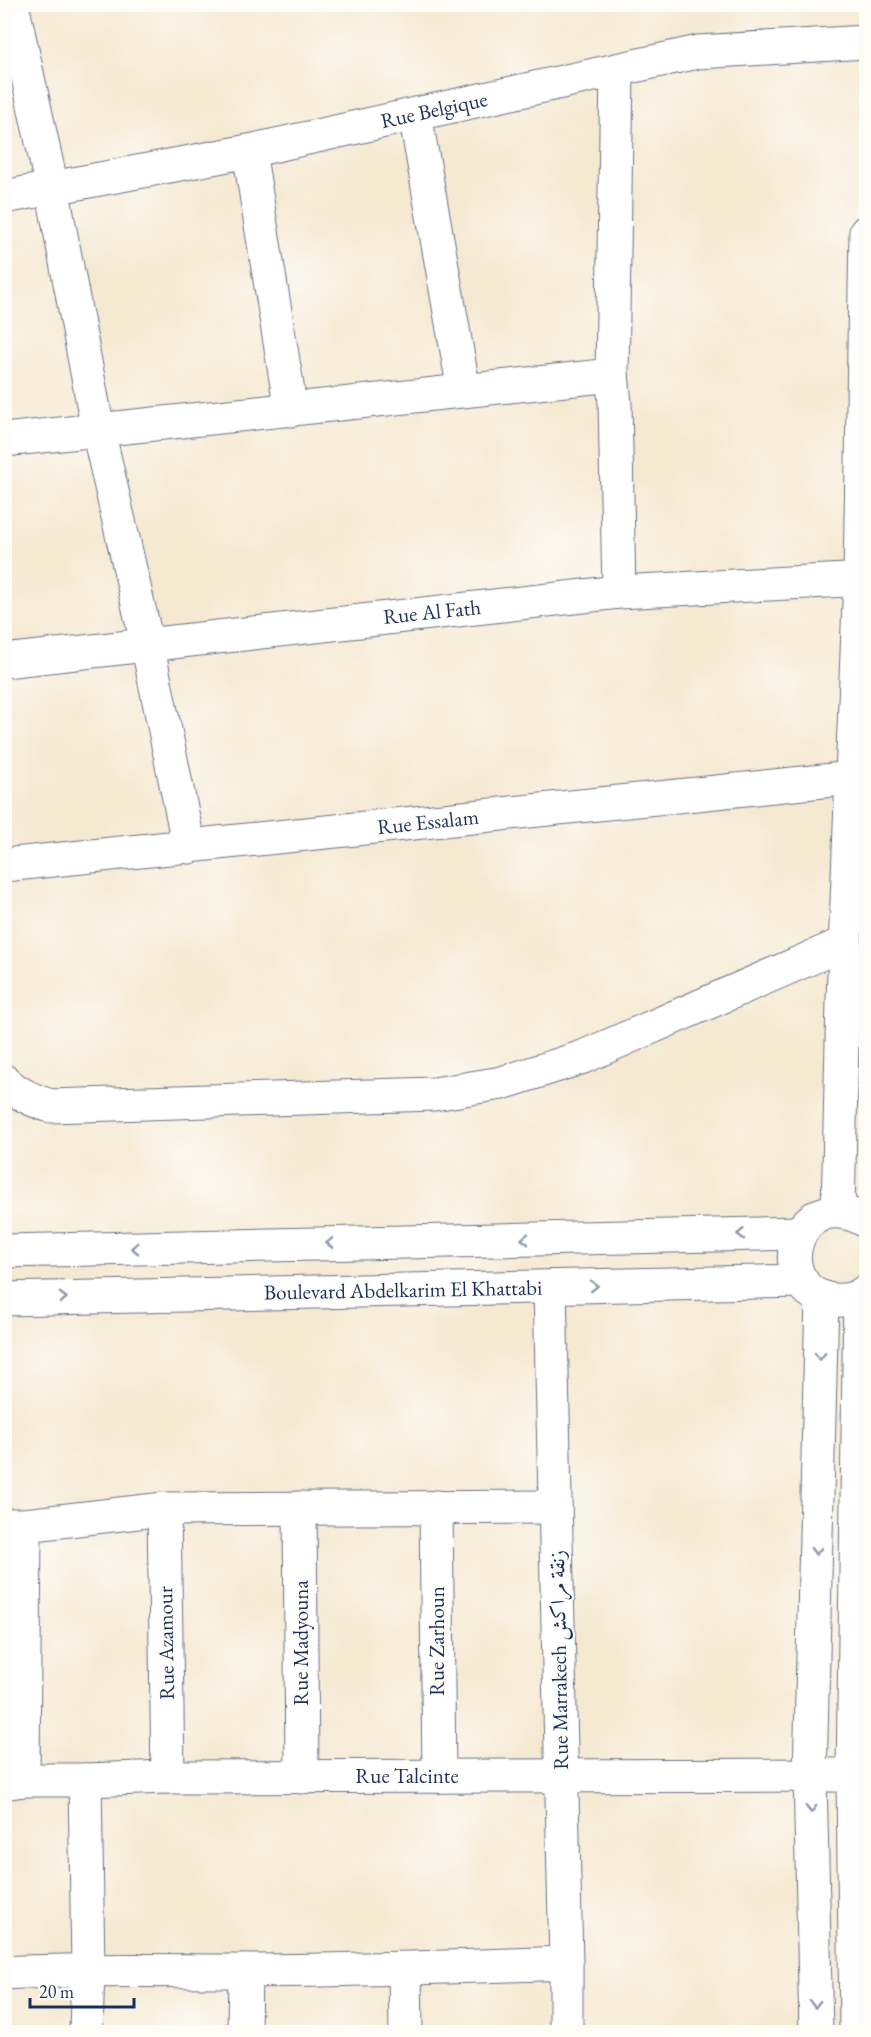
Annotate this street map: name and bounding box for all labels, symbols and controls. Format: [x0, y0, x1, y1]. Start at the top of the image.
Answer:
street label: Rue Belgique [378, 85, 490, 134]
street label: Rue Al Fath [382, 593, 482, 630]
street label: Rue Essalam [376, 803, 480, 840]
one-way arrow [737, 1228, 746, 1241]
one-way arrow [521, 1233, 530, 1245]
one-way arrow [326, 1237, 335, 1250]
one-way arrow [131, 1241, 140, 1254]
street label: Boulevard Abdelkarim El Khattabi [264, 1274, 542, 1305]
one-way arrow [589, 1280, 598, 1292]
one-way arrow [58, 1292, 67, 1304]
one-way arrow [814, 1351, 827, 1360]
one-way arrow [809, 1546, 822, 1555]
street label: Rue Marrakech زنقة مراكش [543, 1550, 576, 1770]
street label: Rue Madyouna [287, 1580, 314, 1706]
street label: Rue Azamour [151, 1586, 180, 1700]
street label: Rue Zarhoun [423, 1586, 450, 1696]
street label: Rue Talcinte [355, 1762, 459, 1789]
one-way arrow [804, 1804, 817, 1813]
scale bar [30, 1971, 134, 2009]
text: 20 m [39, 1980, 74, 2003]
one-way arrow [809, 1999, 821, 2008]

